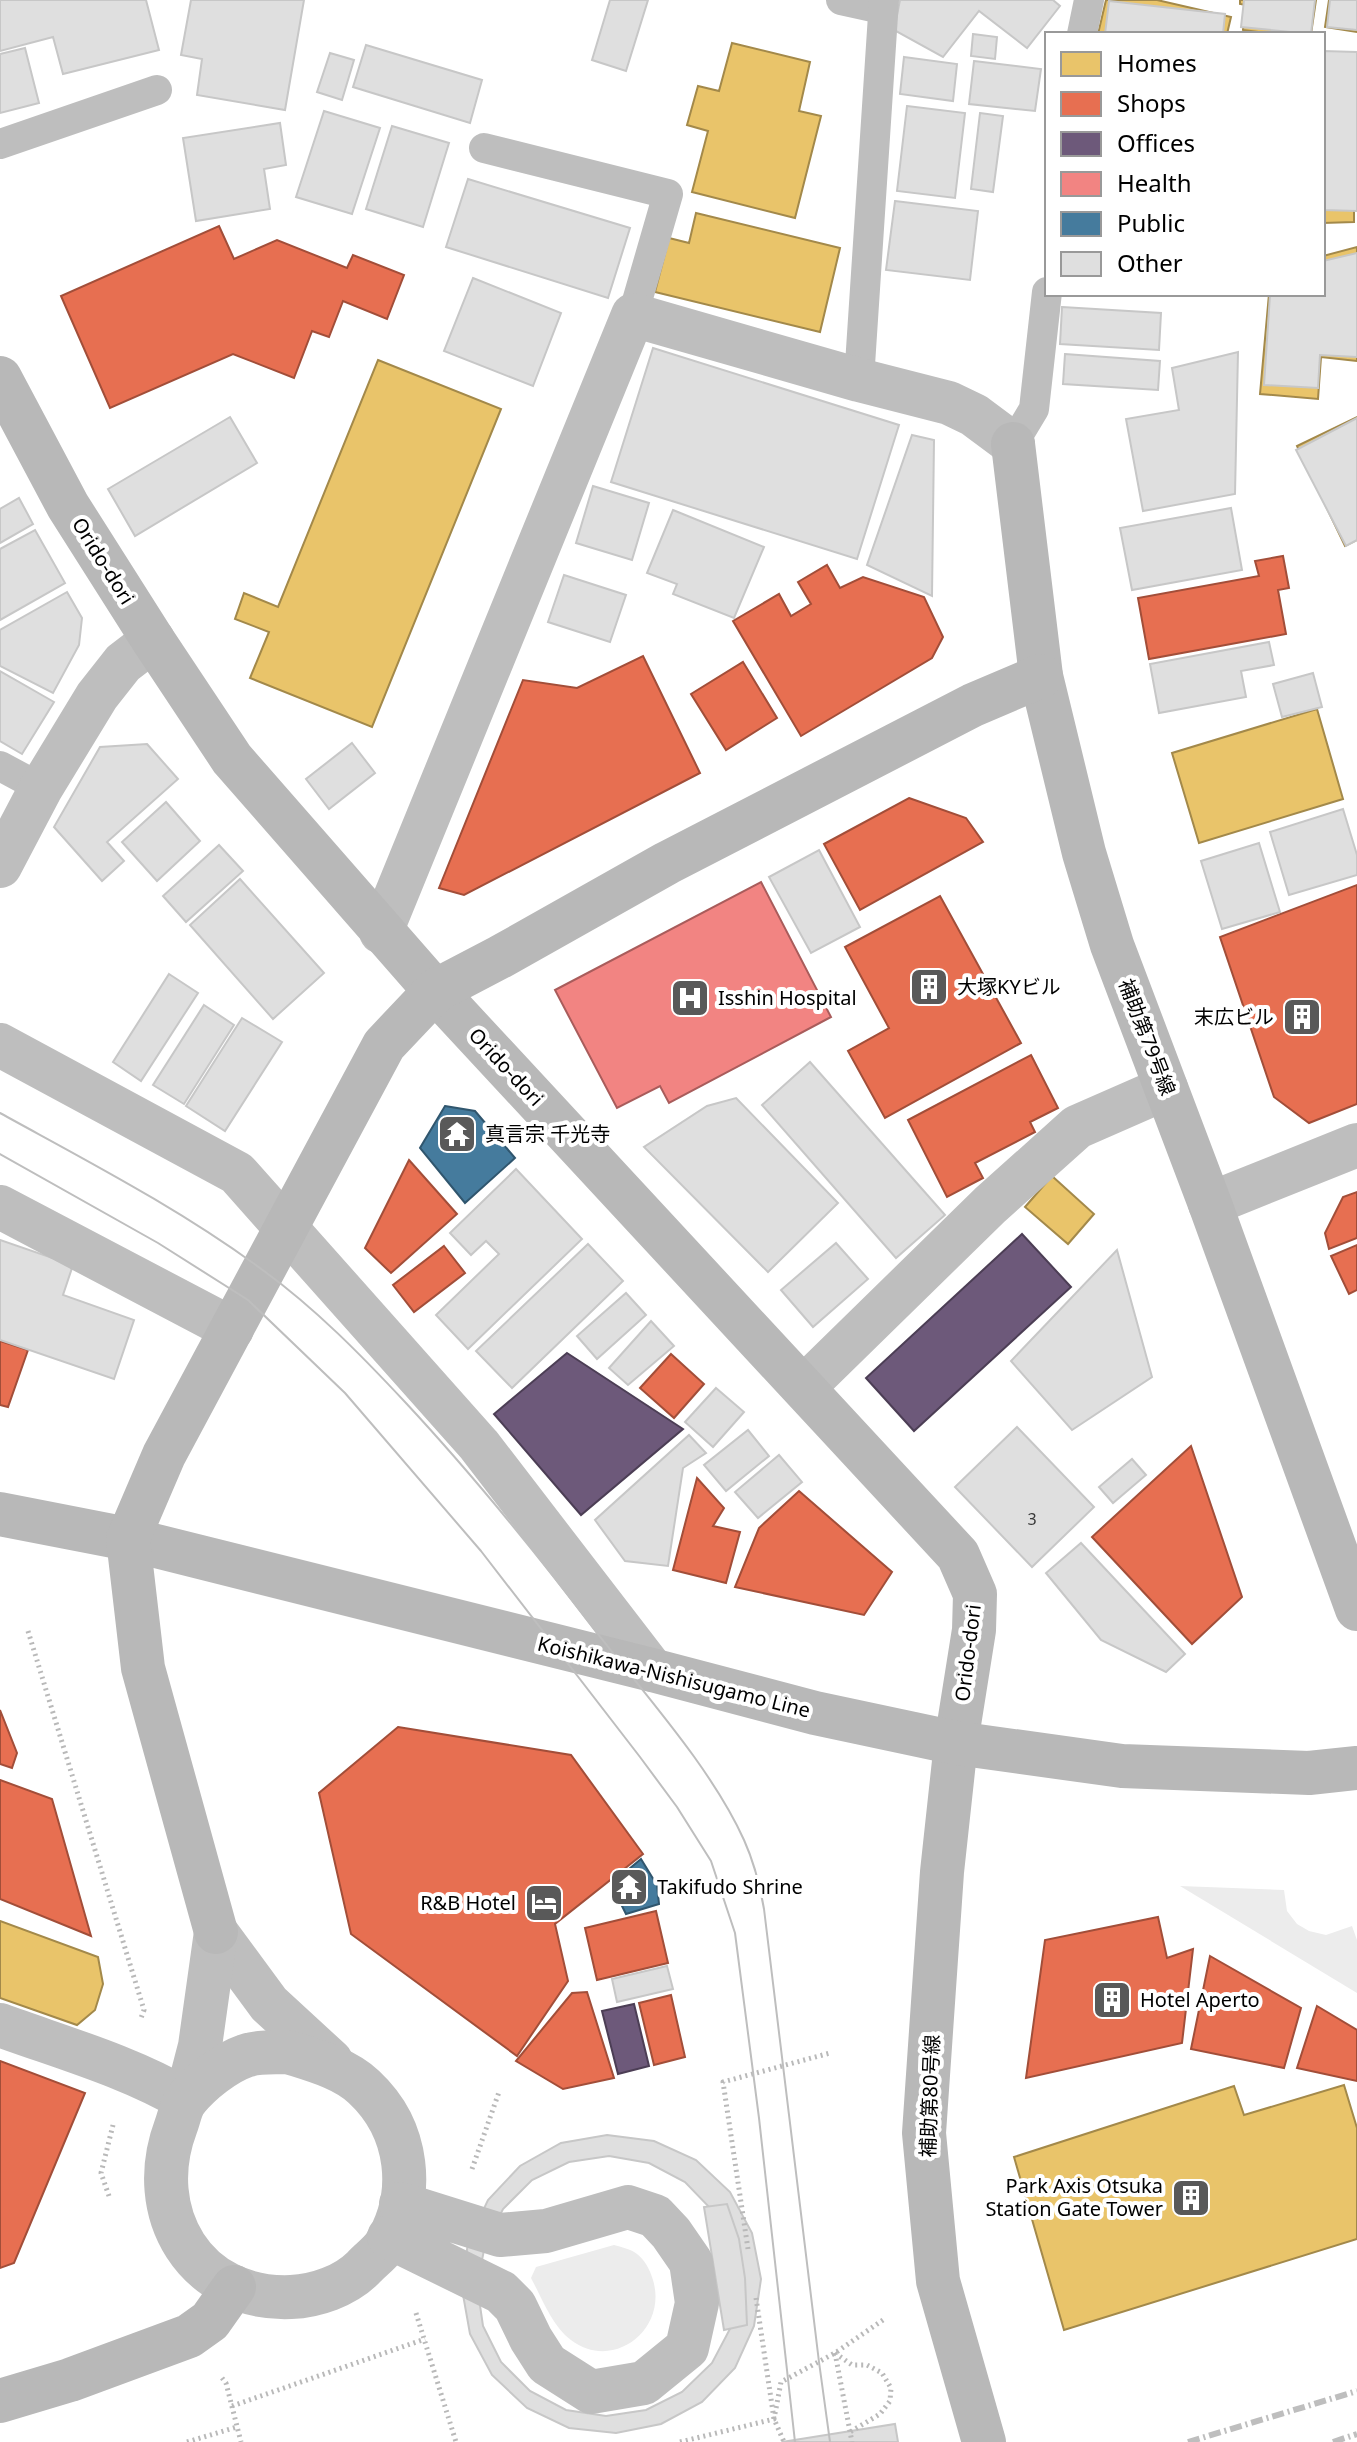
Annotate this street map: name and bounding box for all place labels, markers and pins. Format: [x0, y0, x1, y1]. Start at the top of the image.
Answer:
building icon: 大塚KYビル [908, 966, 950, 1008]
place label: 大塚KYビル [957, 973, 1061, 1000]
hospital icon: Isshin Hospital [669, 977, 711, 1019]
place label: Isshin Hospital [718, 984, 857, 1011]
building icon: 末広ビル [1281, 996, 1323, 1038]
place label: 末広ビル [1194, 1003, 1274, 1030]
temple icon: 真言宗 千光寺 [436, 1113, 478, 1155]
place label: 真言宗 千光寺 [485, 1120, 610, 1147]
temple icon: Takifudo Shrine [608, 1866, 650, 1908]
place label: Takifudo Shrine [657, 1873, 803, 1900]
hotel icon: R&B Hotel [523, 1882, 565, 1924]
place label: R&B Hotel [420, 1889, 516, 1916]
building icon: Hotel Aperto [1091, 1979, 1133, 2021]
place label: Hotel Aperto [1140, 1986, 1260, 2013]
place label: Park Axis Otsuka Station Gate Tower [985, 2172, 1163, 2222]
building icon: Park Axis Otsuka Station Gate Tower [1170, 2177, 1212, 2219]

